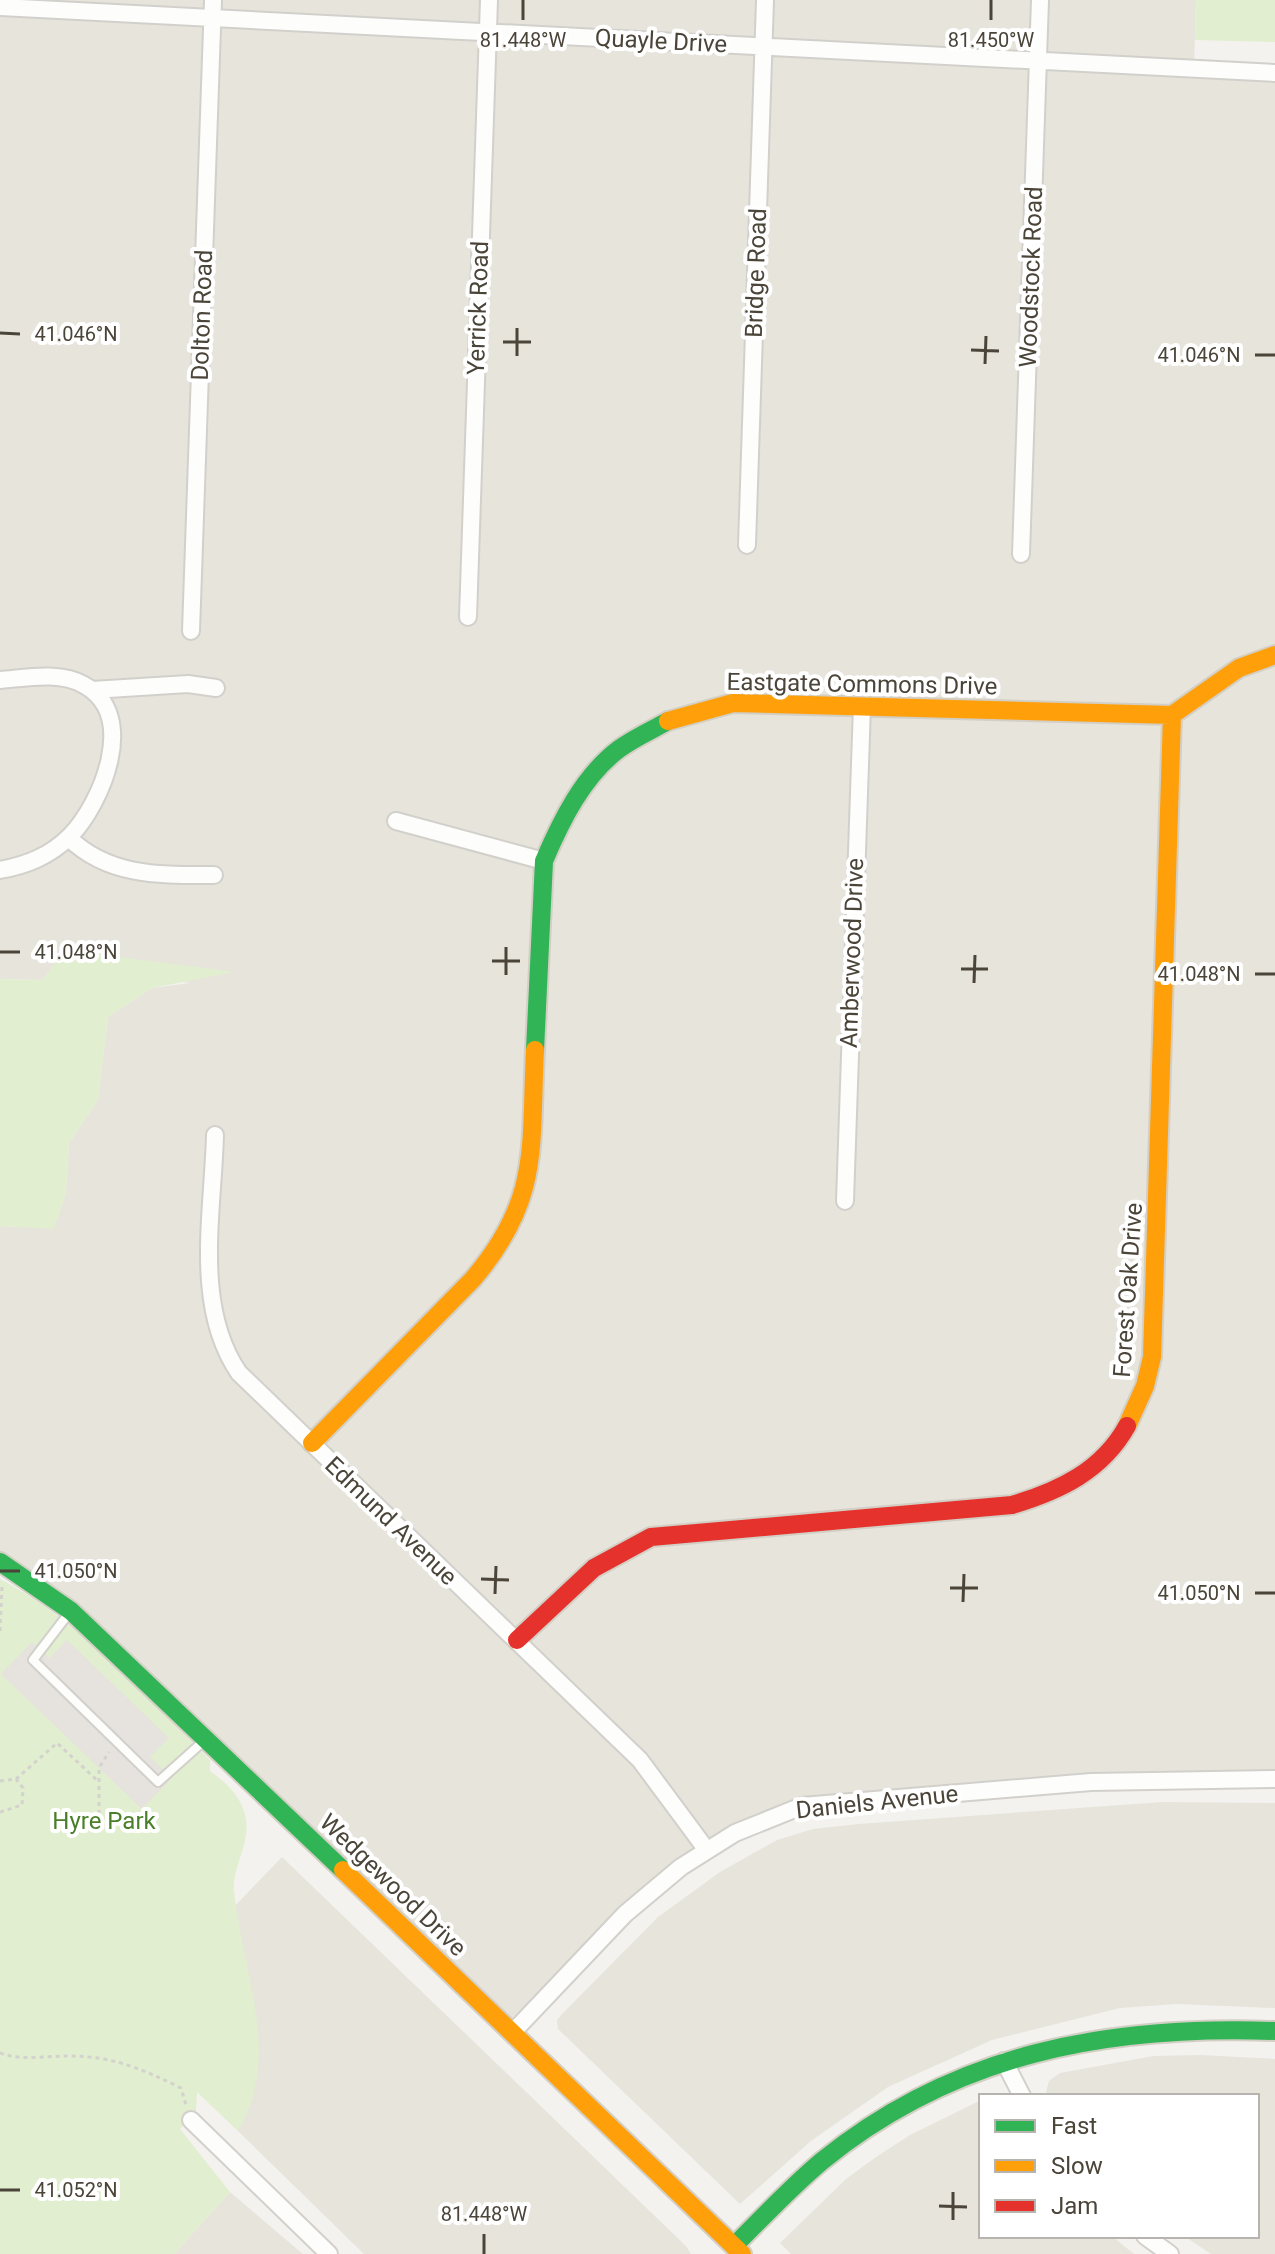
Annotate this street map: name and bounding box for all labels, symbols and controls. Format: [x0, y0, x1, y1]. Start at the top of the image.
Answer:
street label: Quayle Drive [594, 24, 728, 58]
text: 81.448°W [480, 28, 567, 52]
text: 81.450°W [948, 28, 1035, 52]
street label: Woodstock Road [1014, 186, 1048, 368]
street label: Bridge Road [740, 208, 772, 338]
street label: Yerrick Road [462, 240, 494, 376]
street label: Dolton Road [186, 249, 218, 381]
text: 41.046°N [34, 322, 118, 346]
text: 41.046°N [1157, 343, 1241, 367]
street label: Eastgate Commons Drive [726, 668, 998, 700]
street label: Amberwood Drive [835, 858, 869, 1048]
text: 41.048°N [34, 940, 118, 964]
text: 41.048°N [1157, 962, 1241, 986]
street label: Forest Oak Drive [1108, 1202, 1148, 1378]
street label: Edmund Avenue [319, 1451, 463, 1591]
text: 41.050°N [34, 1559, 118, 1583]
text: 41.050°N [1157, 1581, 1241, 1605]
street label: Daniels Avenue [794, 1780, 960, 1824]
park label: Hyre Park [52, 1807, 157, 1835]
street label: Wedgewood Drive [314, 1808, 472, 1962]
legend [979, 2094, 1259, 2238]
text: Fast [1051, 2112, 1097, 2140]
text: Slow [1051, 2152, 1103, 2180]
text: 41.052°N [34, 2178, 118, 2202]
text: Jam [1051, 2192, 1098, 2220]
text: 81.448°W [441, 2202, 528, 2226]

